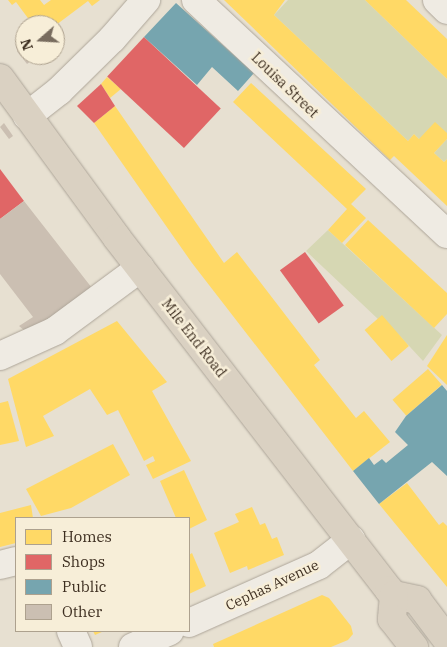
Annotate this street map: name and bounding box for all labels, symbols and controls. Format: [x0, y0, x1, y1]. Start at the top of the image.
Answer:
north arrow [15, 15, 65, 65]
text: N [16, 36, 37, 53]
street label: Louisa Street [248, 49, 322, 121]
street label: Mile End Road [158, 296, 230, 380]
legend [15, 517, 190, 632]
text: Homes [62, 527, 112, 546]
text: Shops [62, 552, 105, 571]
street label: Cephas Avenue [223, 556, 321, 614]
text: Public [62, 577, 107, 596]
text: Other [62, 602, 102, 621]

